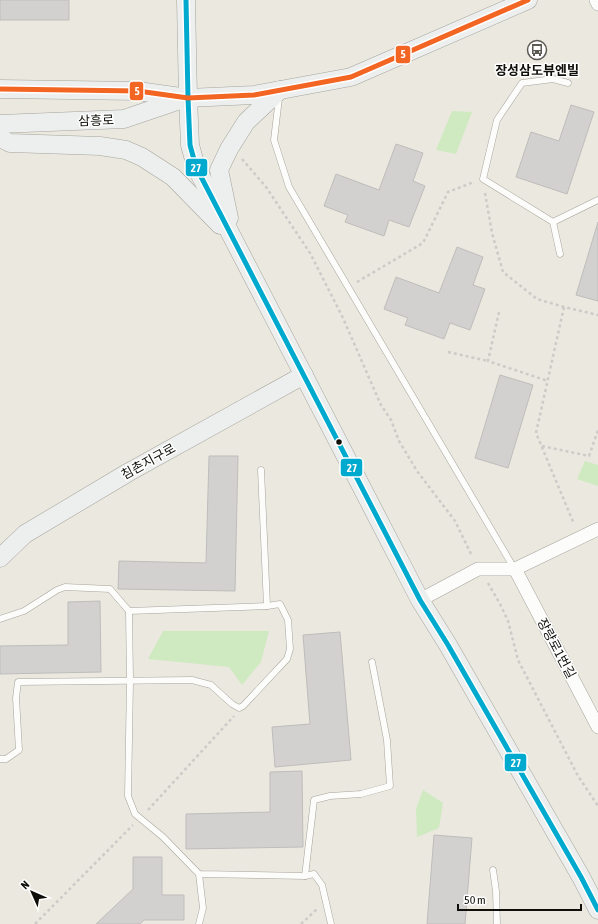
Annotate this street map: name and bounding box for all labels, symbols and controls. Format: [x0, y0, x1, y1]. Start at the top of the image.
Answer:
bus stop icon: 장성삼도뷰엔빌 [526, 39, 548, 61]
line badge: 5 [395, 45, 411, 64]
text: 5 [400, 48, 406, 60]
place label: 장성삼도뷰엔빌 [495, 63, 579, 78]
line badge: 5 [129, 81, 144, 101]
text: 5 [134, 85, 140, 97]
street label: 삼흥로 [78, 112, 114, 129]
line badge: 27 [185, 158, 208, 177]
text: 27 [191, 162, 201, 174]
unlabelled marker [334, 437, 344, 447]
street label: 침촌지구로 [118, 440, 178, 482]
line badge: 27 [340, 458, 363, 477]
text: 27 [347, 462, 357, 474]
street label: 장량로1번길 [534, 616, 579, 681]
line badge: 27 [504, 753, 527, 772]
text: 27 [511, 757, 521, 769]
north arrow [12, 872, 52, 912]
text: N [18, 878, 31, 891]
scale bar [458, 886, 581, 912]
text: 50 m [464, 893, 486, 907]

